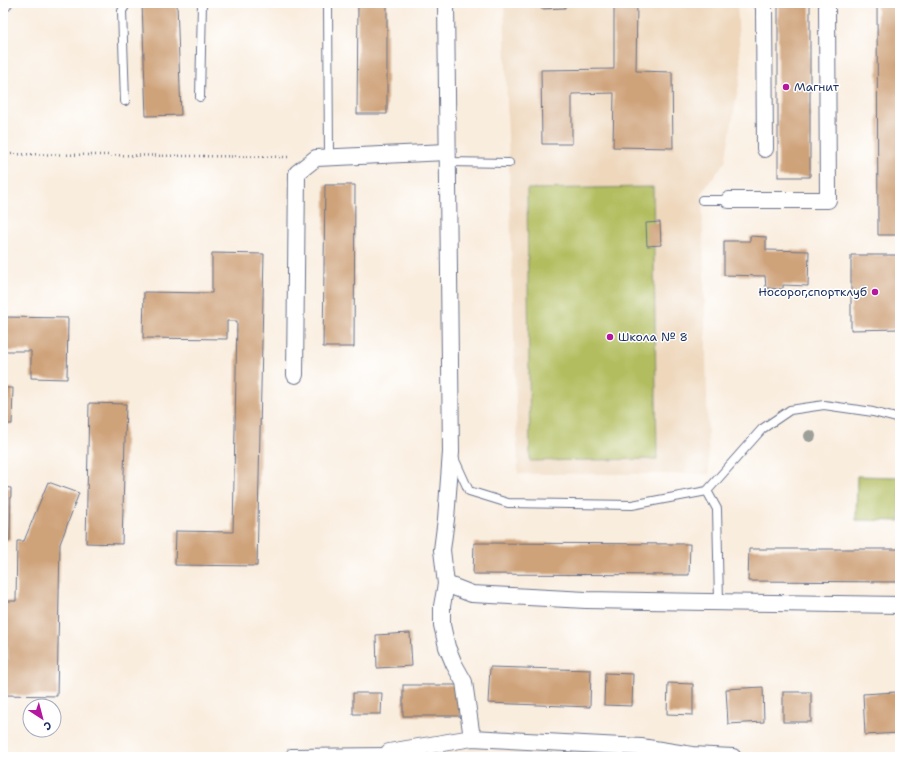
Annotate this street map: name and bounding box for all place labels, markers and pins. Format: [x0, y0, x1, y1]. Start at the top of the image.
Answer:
place label: Магнит [794, 79, 840, 95]
marker: Магнит [781, 82, 791, 92]
place label: Носорог,спортклуб [758, 284, 867, 300]
marker: Носорог,спортклуб [870, 287, 880, 297]
place label: Школа № 8 [618, 329, 688, 345]
marker: Школа № 8 [605, 332, 615, 342]

